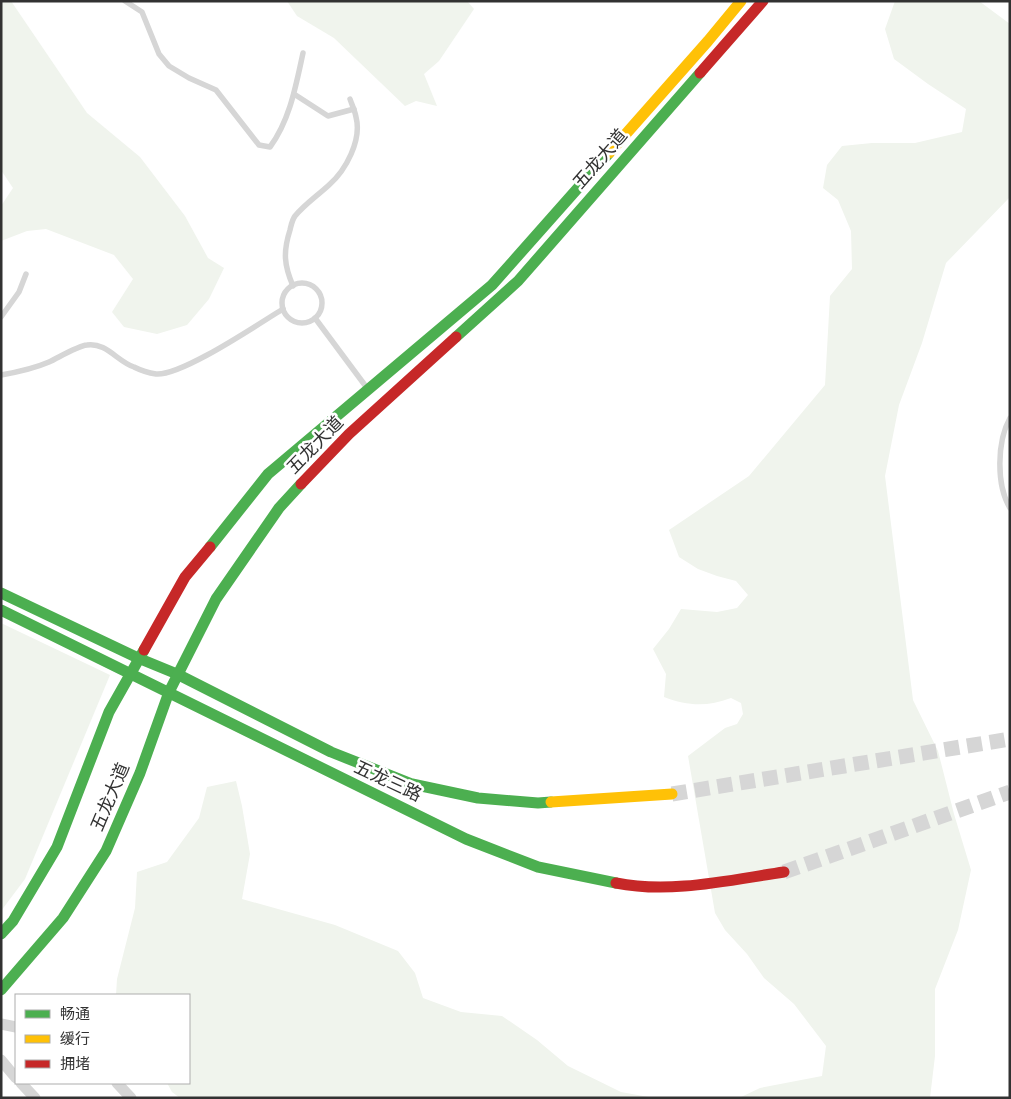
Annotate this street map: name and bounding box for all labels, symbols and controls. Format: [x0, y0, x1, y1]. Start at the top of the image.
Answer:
street label: 五龙大道 [568, 125, 632, 193]
street label: 五龙大道 [282, 411, 348, 479]
street label: 五龙三路 [351, 756, 425, 806]
street label: 五龙大道 [86, 760, 134, 834]
legend [15, 994, 190, 1084]
text: 畅通 [60, 1005, 90, 1023]
text: 缓行 [60, 1030, 90, 1048]
text: 拥堵 [60, 1055, 90, 1073]

